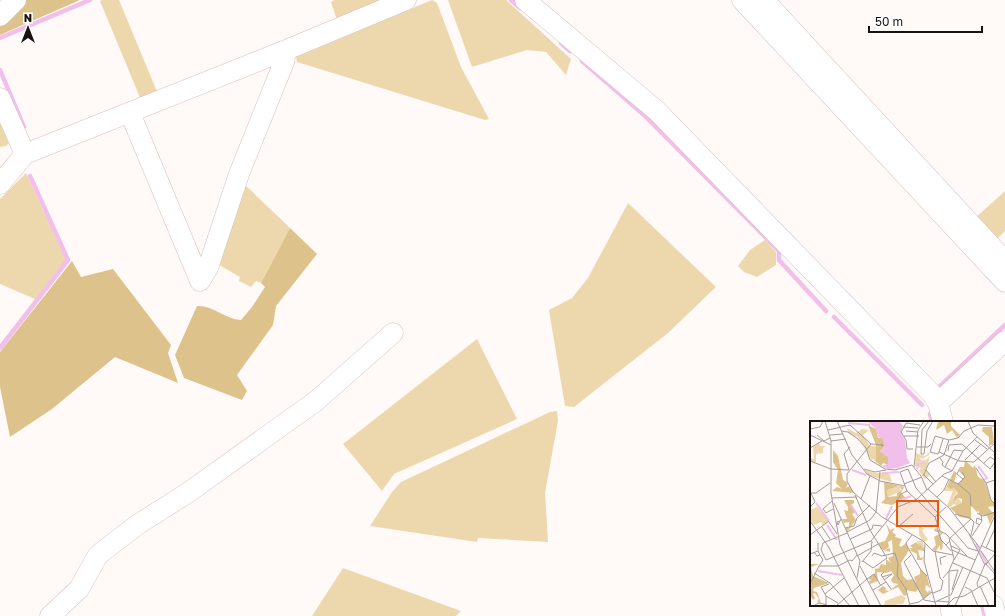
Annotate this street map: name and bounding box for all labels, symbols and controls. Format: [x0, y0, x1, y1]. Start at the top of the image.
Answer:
north arrow [8, 8, 48, 48]
scale bar [869, 8, 982, 34]
text: N [24, 11, 32, 24]
text: 50 m [875, 14, 903, 29]
inset map [810, 421, 995, 606]

